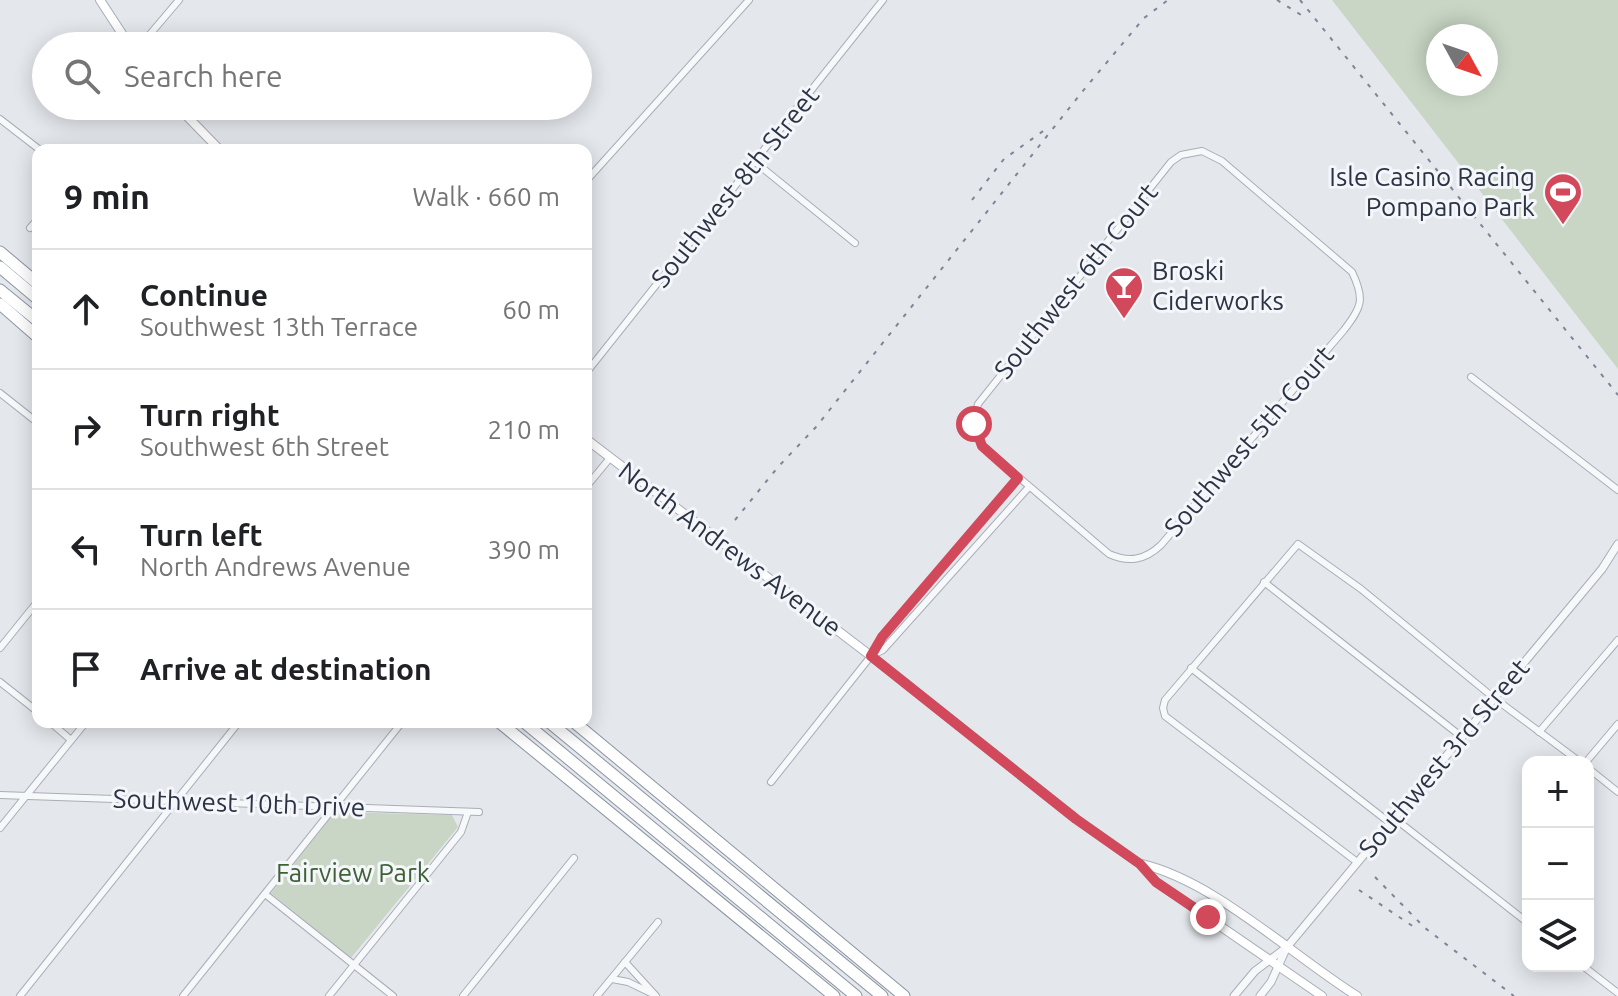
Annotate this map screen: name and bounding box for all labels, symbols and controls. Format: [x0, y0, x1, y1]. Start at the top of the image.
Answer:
north arrow [1426, 24, 1498, 96]
search box [32, 32, 592, 120]
icon: search [60, 54, 104, 98]
text: Search here [124, 59, 283, 93]
street label: Southwest 8th Street [645, 81, 824, 293]
place label: Isle Casino Racing Pompano Park [1329, 162, 1535, 221]
sports icon: Isle Casino Racing Pompano Park [1542, 171, 1584, 226]
text: 9 min [64, 177, 150, 215]
street label: Southwest 6th Court [988, 177, 1163, 384]
text: Walk · 660 m [412, 182, 560, 211]
place label: Broski Ciderworks [1152, 256, 1284, 315]
bar icon: Broski Ciderworks [1103, 265, 1145, 320]
text: Continue [140, 278, 268, 312]
icon: ahead [64, 287, 108, 331]
text: 60 m [502, 295, 560, 324]
text: Southwest 13th Terrace [140, 312, 418, 341]
street label: Southwest 5th Court [1158, 340, 1339, 542]
text: Turn right [140, 398, 280, 432]
route start [956, 406, 992, 442]
icon: right [64, 407, 108, 451]
text: 210 m [488, 415, 560, 444]
text: Southwest 6th Street [140, 432, 389, 461]
street label: North Andrews Avenue [613, 456, 847, 642]
text: Turn left [140, 518, 262, 552]
icon: left [64, 527, 108, 571]
text: 390 m [488, 535, 560, 564]
text: North Andrews Avenue [140, 552, 411, 581]
icon: arrive [64, 647, 108, 691]
text: Arrive at destination [140, 652, 432, 686]
street label: Southwest 3rd Street [1353, 653, 1535, 862]
map controls [1522, 756, 1594, 972]
button: + [1522, 756, 1594, 828]
street label: Southwest 10th Drive [112, 784, 366, 821]
button: − [1522, 828, 1594, 900]
park label: Fairview Park [276, 858, 430, 887]
route end [1190, 899, 1226, 935]
button: layers [1522, 900, 1594, 972]

